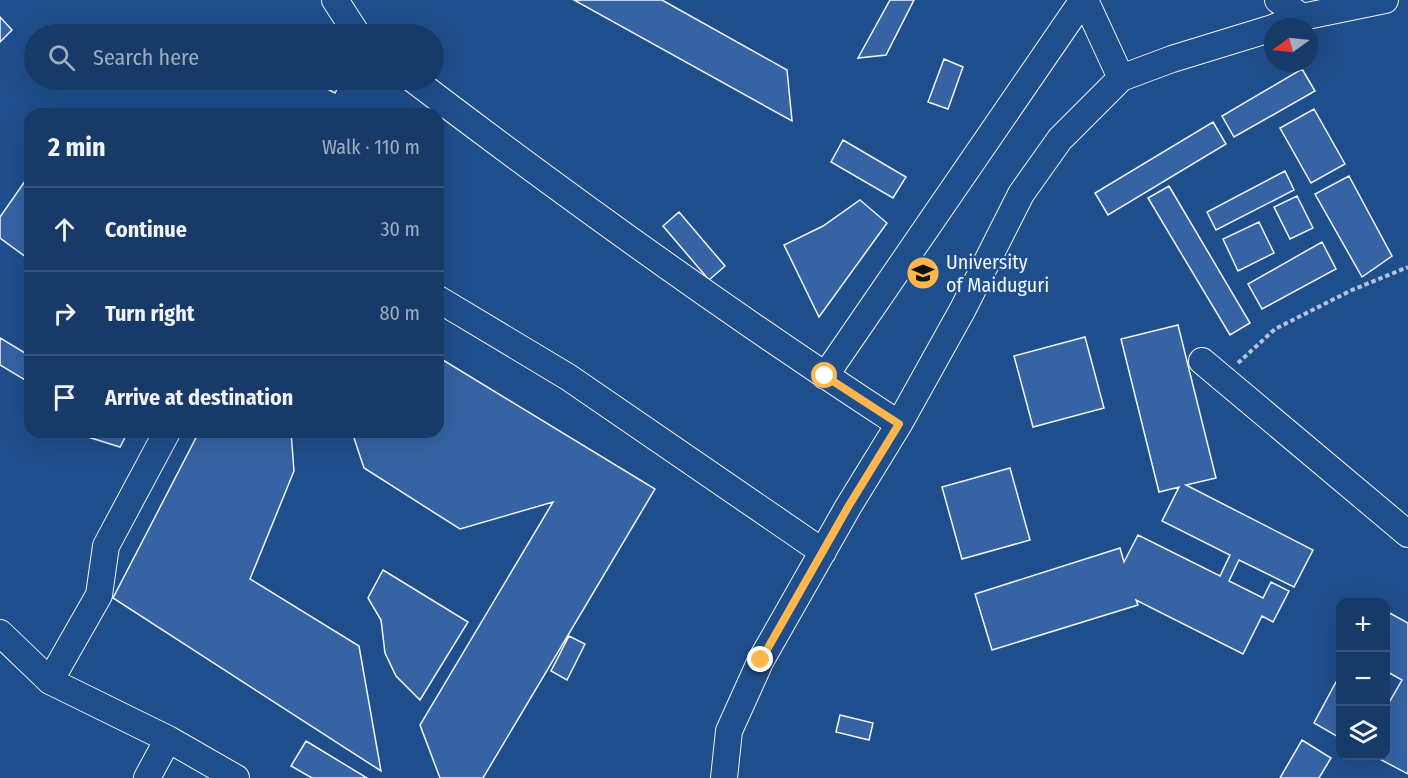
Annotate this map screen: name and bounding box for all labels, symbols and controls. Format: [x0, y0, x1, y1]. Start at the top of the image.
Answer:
north arrow [1264, 18, 1318, 72]
search box [24, 24, 444, 90]
icon: search [45, 41, 78, 74]
text: Search here [93, 44, 199, 71]
text: 2 min [48, 132, 106, 163]
text: Walk · 110 m [322, 135, 420, 159]
icon: ahead [48, 213, 81, 246]
text: Continue [105, 216, 187, 243]
text: 30 m [380, 217, 420, 241]
place label: University of Maiduguri [946, 250, 1049, 297]
school or university icon: University of Maiduguri [905, 255, 941, 291]
icon: right [48, 297, 81, 330]
text: Turn right [105, 300, 194, 327]
text: 80 m [380, 301, 420, 325]
route start [811, 362, 837, 388]
icon: arrive [48, 381, 81, 414]
text: Arrive at destination [105, 384, 293, 411]
map controls [1336, 598, 1390, 760]
button: + [1336, 598, 1390, 652]
route end [747, 646, 773, 672]
button: − [1336, 652, 1390, 706]
button: layers [1336, 706, 1390, 760]

